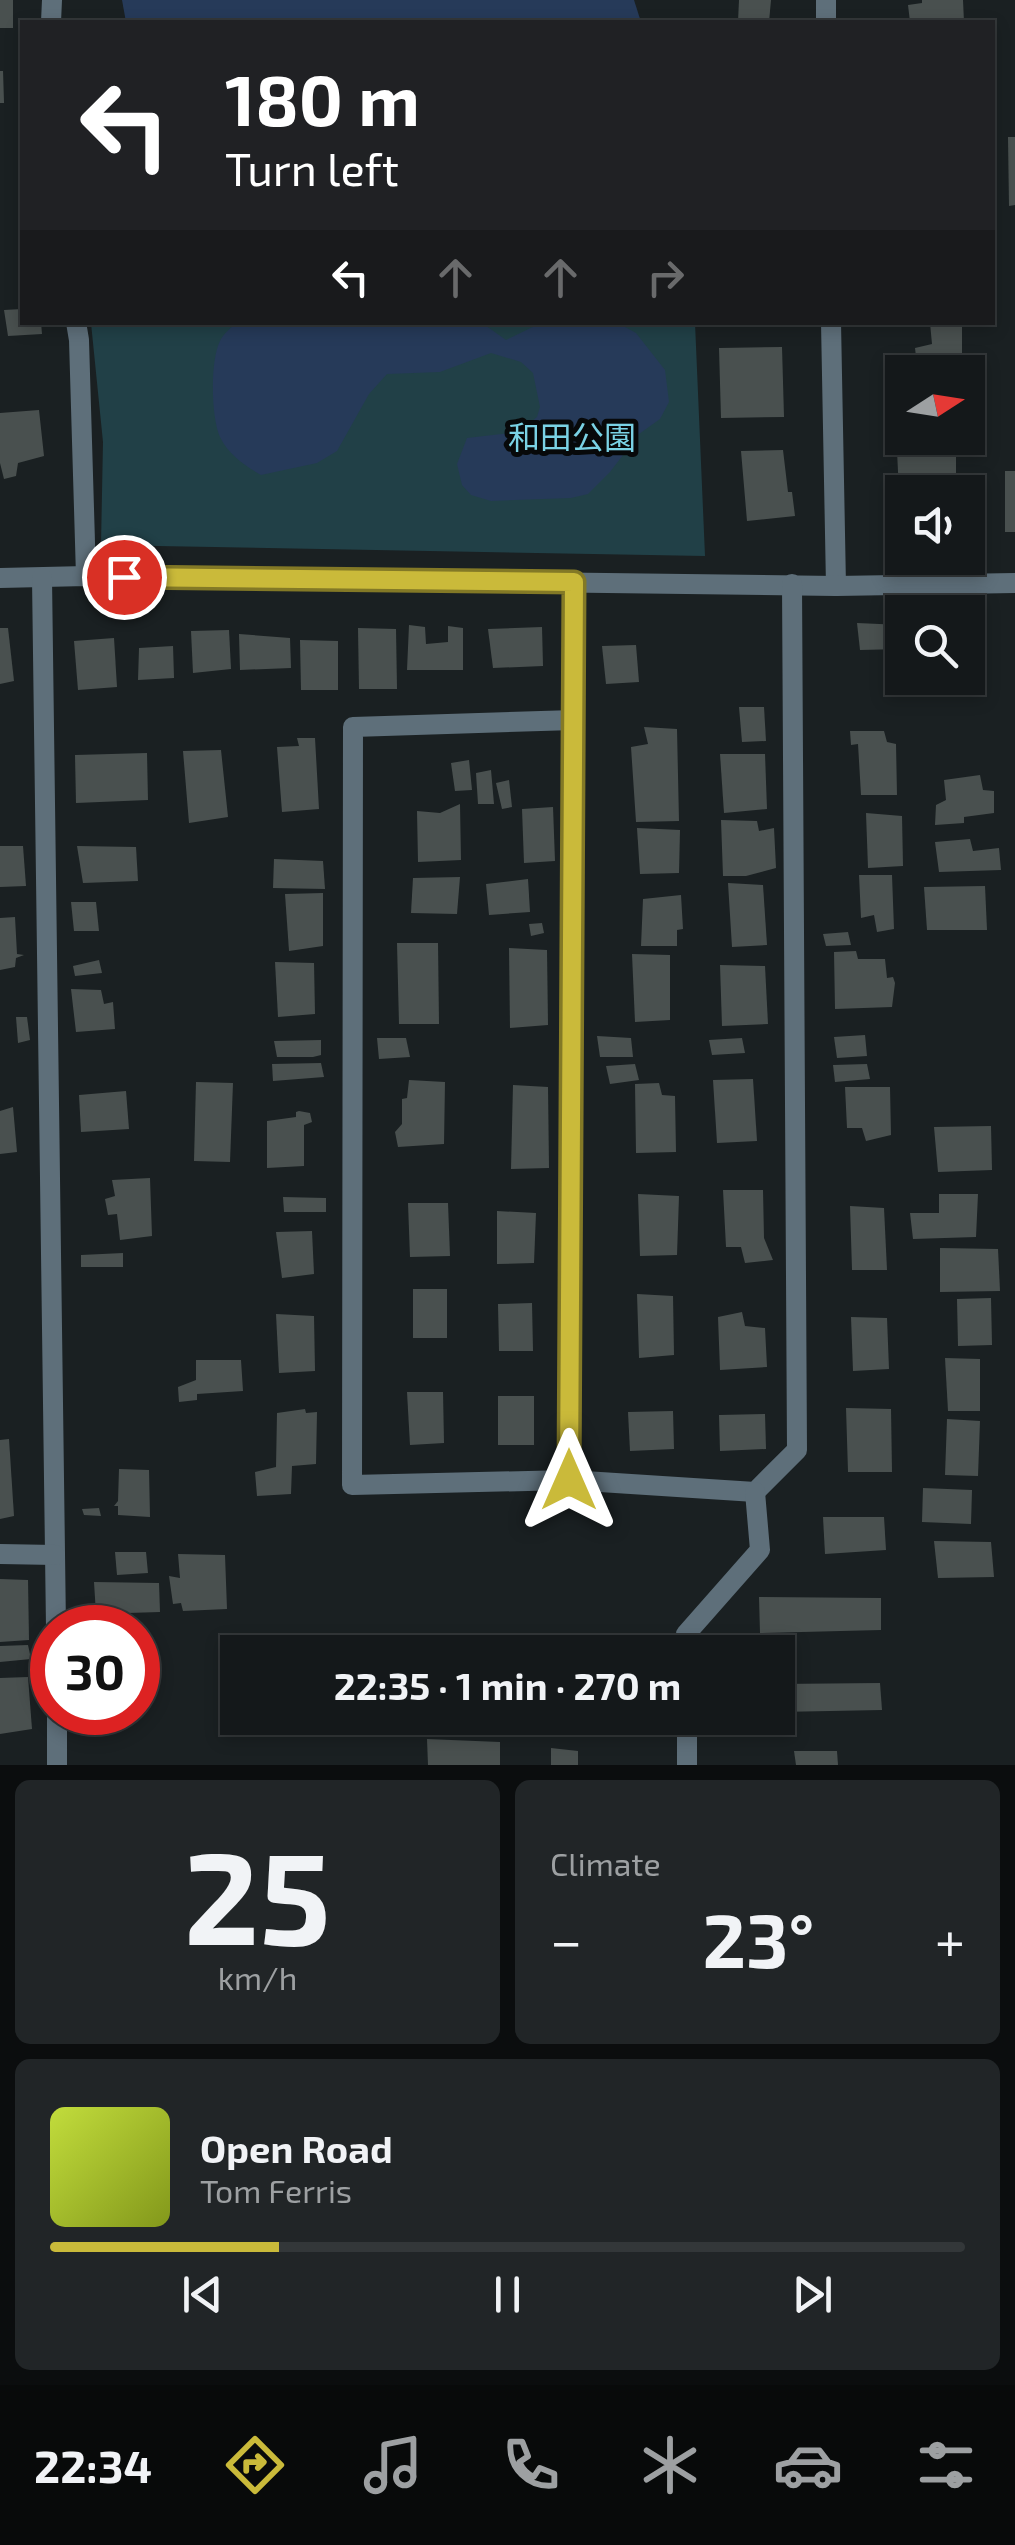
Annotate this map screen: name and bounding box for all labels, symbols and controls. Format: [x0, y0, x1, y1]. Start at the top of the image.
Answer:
text: 180 m [225, 56, 420, 140]
icon: left [60, 60, 190, 190]
text: Turn left [225, 141, 399, 195]
icon: left [323, 250, 378, 305]
icon: ahead [428, 250, 483, 305]
icon: ahead [533, 250, 588, 305]
icon: right [638, 250, 693, 305]
north arrow [885, 355, 985, 455]
map controls [885, 355, 985, 695]
park label: 和田公園 [508, 417, 636, 455]
button: sound [885, 475, 985, 575]
pin [82, 535, 167, 620]
icon: arrive [97, 550, 152, 605]
button: search [885, 595, 985, 695]
position arrow [517, 1428, 621, 1532]
speed limit sign: 30 [30, 1605, 160, 1735]
text: 22:35 · 1 min · 270 m [334, 1662, 681, 1708]
text: 25 [184, 1815, 331, 1971]
text: Climate [550, 1844, 661, 1882]
text: 23° [702, 1893, 814, 1983]
text: − [550, 1906, 582, 1972]
text: + [935, 1906, 965, 1972]
text: km/h [218, 1958, 297, 1996]
text: Open Road [200, 2125, 393, 2171]
text: Tom Ferris [200, 2171, 352, 2209]
icon: previous [175, 2267, 230, 2322]
icon: pause [480, 2267, 535, 2322]
icon: next [785, 2267, 840, 2322]
icon: directions [220, 2430, 290, 2500]
icon: music [358, 2430, 428, 2500]
icon: phone [496, 2430, 566, 2500]
icon: climate [635, 2430, 705, 2500]
icon: car [773, 2430, 843, 2500]
icon: filters [911, 2430, 981, 2500]
text: 22:34 [34, 2438, 152, 2492]

